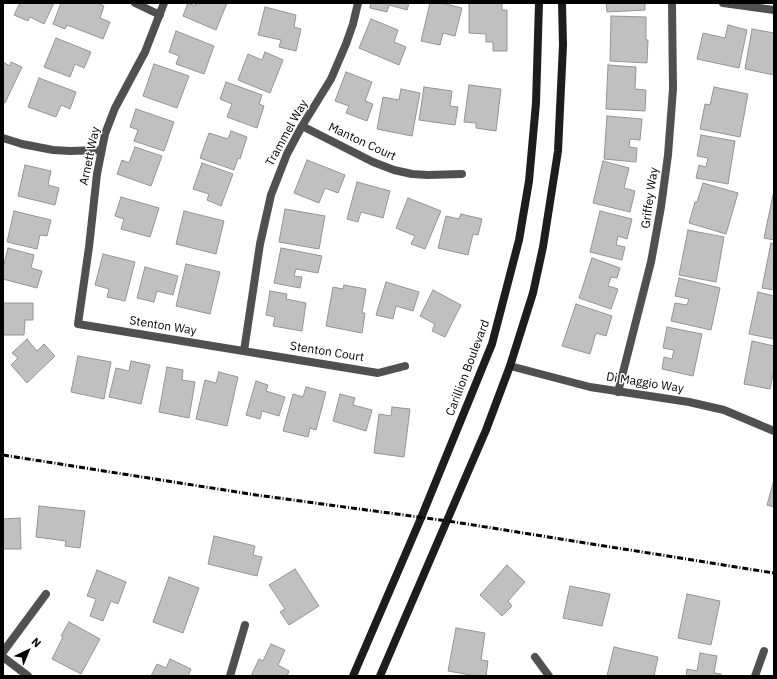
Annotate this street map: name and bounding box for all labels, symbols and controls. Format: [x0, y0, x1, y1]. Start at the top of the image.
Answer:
street label: Trammel Way [263, 97, 311, 169]
street label: Manton Court [326, 120, 398, 164]
street label: Arnett Way [77, 125, 103, 187]
street label: Griffey Way [639, 166, 661, 230]
street label: Stenton Way [128, 314, 198, 338]
street label: Carillion Boulevard [443, 318, 493, 418]
street label: Stenton Court [289, 339, 365, 365]
street label: Di Maggio Way [605, 370, 685, 396]
north arrow [8, 631, 48, 671]
text: N [29, 635, 44, 650]

